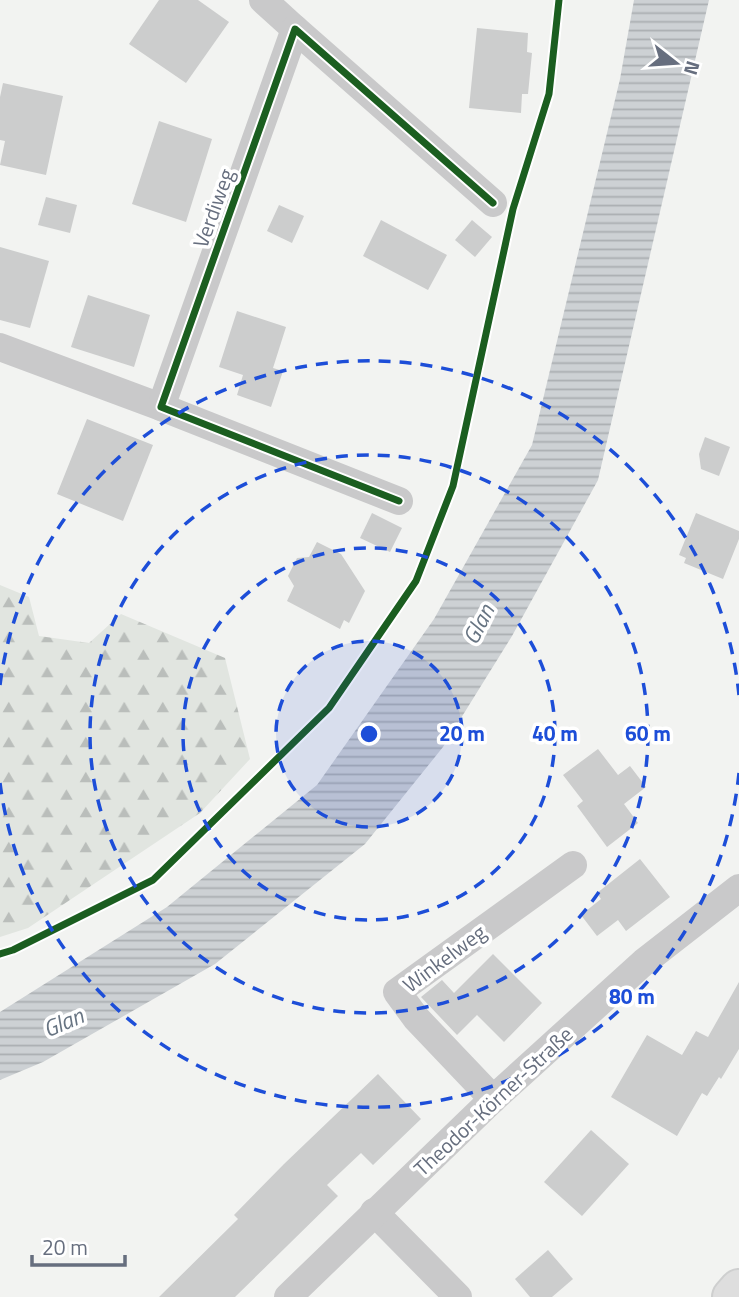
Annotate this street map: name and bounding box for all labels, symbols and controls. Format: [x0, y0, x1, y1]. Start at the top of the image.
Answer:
north arrow [641, 28, 711, 98]
text: N [677, 58, 709, 79]
street label: Verdiweg [184, 164, 242, 252]
water label: Glan [453, 597, 503, 650]
text: 20 m [439, 717, 485, 749]
text: 40 m [532, 717, 578, 749]
text: 60 m [625, 717, 671, 749]
centre of rings [357, 722, 381, 746]
street label: Winkelweg [396, 916, 493, 1000]
text: 80 m [609, 980, 655, 1012]
water label: Glan [37, 998, 89, 1046]
street label: Theodor-Körner-Straße [406, 1019, 580, 1183]
scale bar [32, 1224, 124, 1268]
text: 20 m [42, 1231, 88, 1263]

